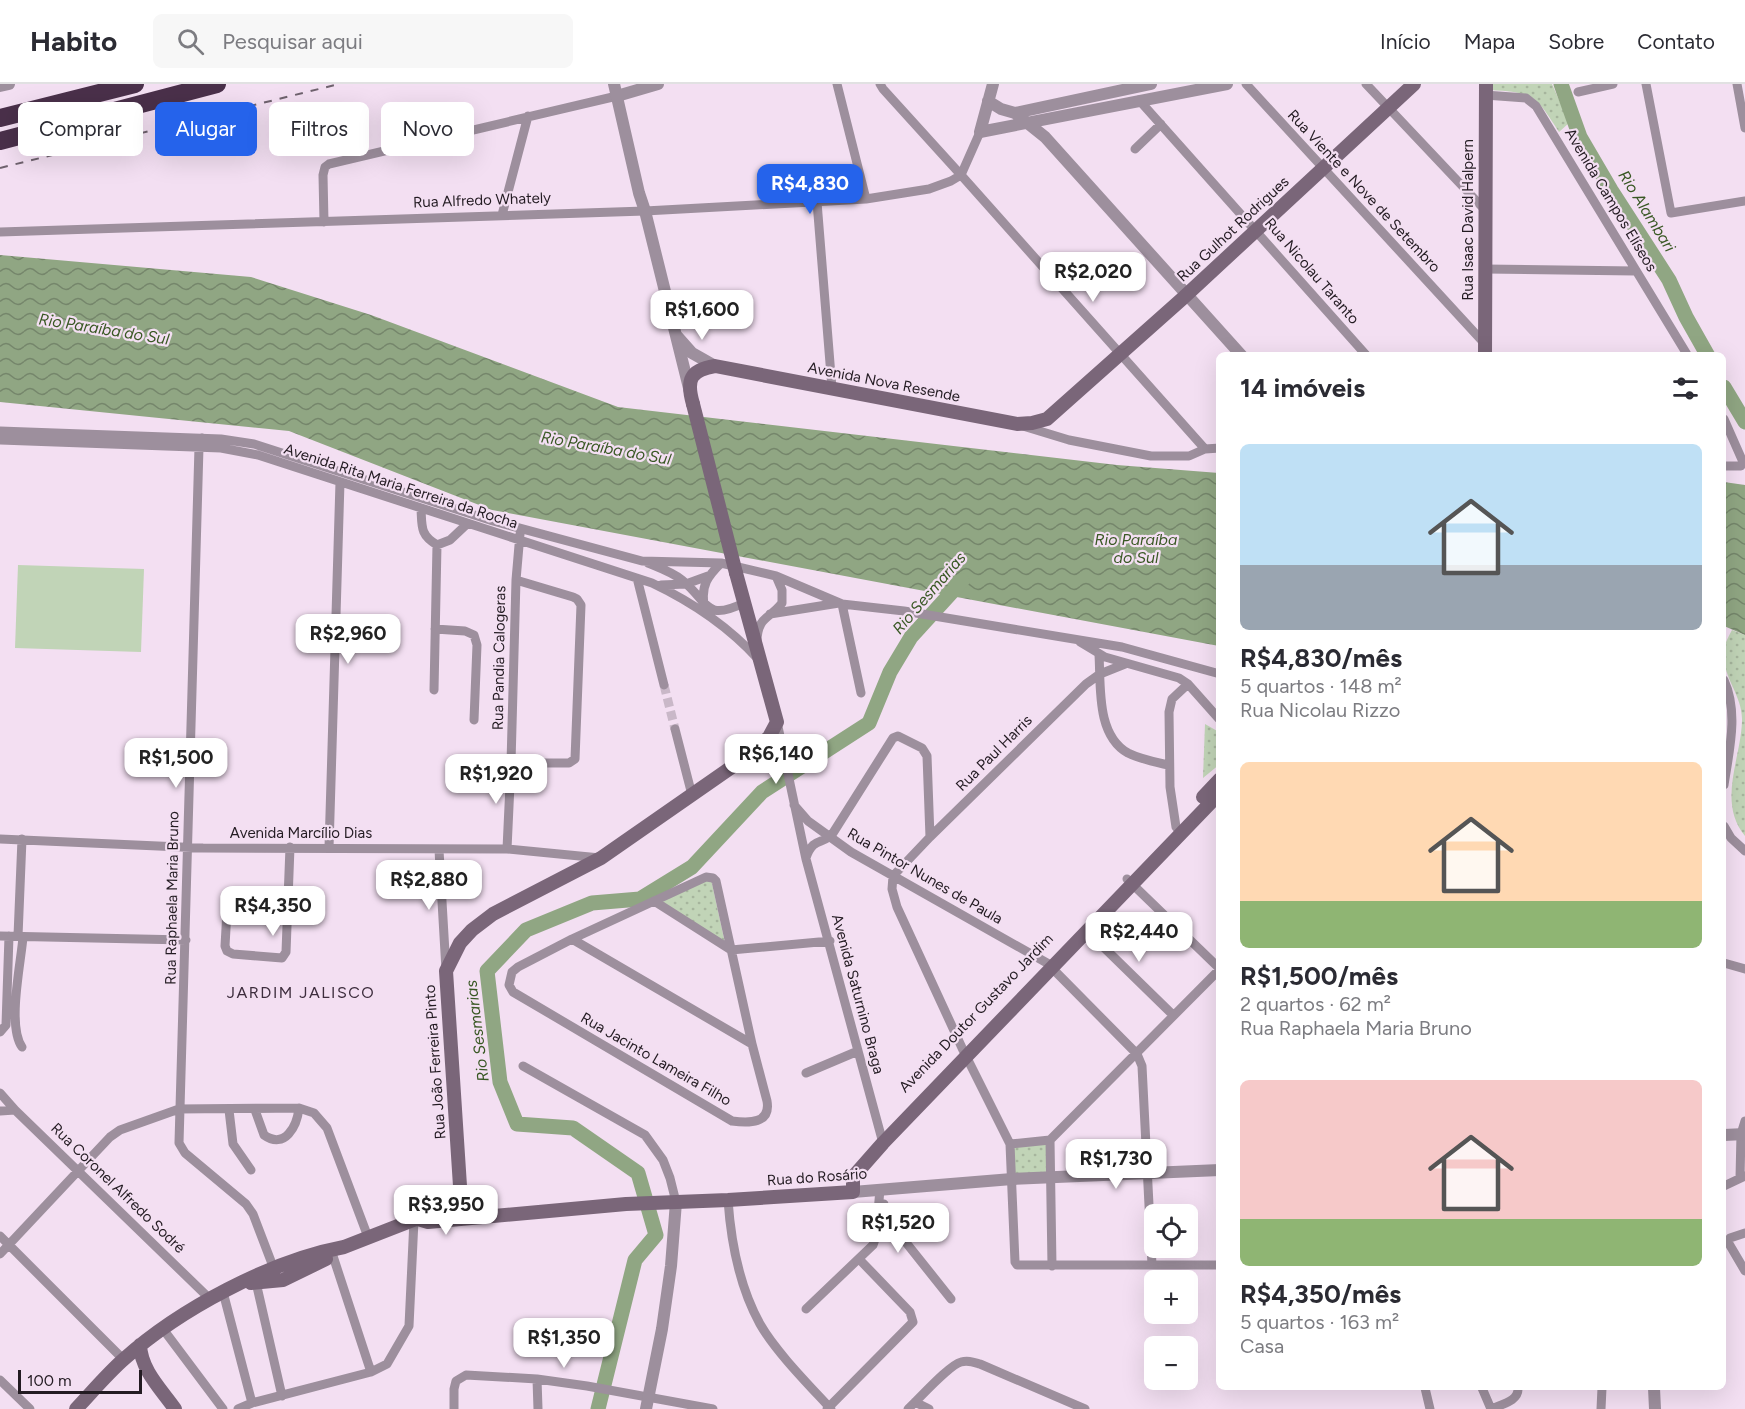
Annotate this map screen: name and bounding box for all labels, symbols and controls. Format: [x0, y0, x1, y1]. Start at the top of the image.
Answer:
search box [153, 14, 573, 68]
text: Habito [30, 24, 117, 58]
icon: search [174, 25, 207, 58]
text: Pesquisar aqui [222, 28, 363, 55]
text: Início [1380, 29, 1431, 54]
text: Mapa [1464, 29, 1515, 54]
text: Sobre [1548, 29, 1604, 54]
text: Contato [1637, 29, 1715, 54]
chip: Comprar [18, 102, 143, 156]
chip: Alugar [155, 102, 257, 156]
chip: Filtros [269, 102, 369, 156]
chip: Novo [381, 102, 474, 156]
street label: Rua Viente e Nove de Setembro [1284, 106, 1444, 276]
street label: Avenida Campos Elíseos [1561, 125, 1661, 275]
street label: Rua Isaac David Halpern [1459, 139, 1477, 301]
pin: R$4,830 [755, 164, 865, 215]
water label: Rio Alambari [1614, 167, 1680, 255]
text: R$4,830 [771, 171, 849, 195]
street label: Rua Gulhot Rodrigues [1173, 172, 1293, 286]
street label: Rua Alfredo Whately [413, 189, 551, 211]
street label: Rua Nicolau Taranto [1261, 214, 1363, 328]
pin: R$2,020 [1038, 252, 1148, 303]
text: R$2,020 [1054, 259, 1132, 283]
pin: R$1,600 [647, 290, 757, 341]
text: R$1,600 [664, 297, 740, 321]
water label: Rio Paraíba do Sul [37, 309, 171, 349]
street label: Avenida Nova Resende [806, 358, 962, 406]
text: 14 imóveis [1240, 372, 1365, 404]
icon: filters [1669, 372, 1702, 405]
water label: Rio Paraíba do Sul [539, 427, 673, 469]
street label: Avenida Rita Maria Ferreira da Rocha [282, 440, 520, 532]
icon: home [1417, 483, 1525, 591]
water label: Rio Paraíba do Sul [1095, 530, 1177, 567]
water label: Rio Sesmarias [888, 548, 970, 638]
street label: Rua Pandia Calogeras [489, 586, 509, 730]
pin: R$2,960 [293, 614, 403, 665]
text: R$2,960 [310, 621, 386, 645]
text: R$4,830/mês [1240, 642, 1402, 674]
text: 5 quartos · 148 m² [1240, 674, 1402, 698]
text: Rua Nicolau Rizzo [1240, 698, 1400, 722]
street label: Rua Paul Harris [952, 711, 1036, 795]
pin: R$6,140 [721, 734, 831, 785]
pin: R$1,500 [121, 738, 231, 789]
text: R$6,140 [739, 741, 813, 765]
text: R$1,500 [138, 745, 214, 769]
pin: R$1,920 [441, 754, 551, 805]
text: R$1,920 [459, 761, 533, 785]
icon: home [1417, 801, 1525, 909]
street label: Rua Raphaela Maria Bruno [161, 811, 183, 985]
street label: Avenida Marcílio Dias [230, 824, 372, 842]
street label: Rua Pintor Nunes de Paula [844, 824, 1006, 928]
pin: R$2,880 [374, 860, 484, 911]
text: R$2,880 [390, 867, 468, 891]
pin: R$4,350 [218, 886, 328, 937]
text: R$4,350 [234, 893, 312, 917]
street label: Avenida Saturnino Braga [828, 912, 888, 1076]
pin: R$2,440 [1084, 912, 1194, 963]
text: R$2,440 [1100, 919, 1178, 943]
street label: Avenida Doutor Gustavo Jardim [895, 930, 1057, 1096]
text: R$1,500/mês [1240, 960, 1398, 992]
water label: Rio Sesmarias [461, 979, 493, 1083]
district label: JARDIM JALISCO [227, 983, 375, 1002]
street label: Rua João Ferreira Pinto [421, 984, 449, 1140]
text: 2 quartos · 62 m² [1240, 992, 1391, 1016]
street label: Rua Jacinto Lameira Filho [578, 1009, 735, 1110]
text: Rua Raphaela Maria Bruno [1240, 1016, 1472, 1040]
street label: Rua Coronel Alfredo Sodré [47, 1119, 189, 1257]
icon: home [1417, 1119, 1525, 1227]
pin: R$1,730 [1061, 1139, 1171, 1190]
text: R$1,730 [1080, 1146, 1152, 1170]
street label: Rua do Rosário [766, 1165, 868, 1189]
pin: R$3,950 [391, 1185, 501, 1236]
text: R$3,950 [408, 1192, 484, 1216]
pin: R$1,520 [843, 1203, 953, 1254]
map controls [1144, 1204, 1198, 1390]
button: locate [1144, 1204, 1198, 1258]
text: R$1,520 [861, 1210, 935, 1234]
button: + [1144, 1270, 1198, 1324]
text: R$4,350/mês [1240, 1278, 1401, 1310]
text: 5 quartos · 163 m² [1240, 1310, 1399, 1334]
pin: R$1,350 [509, 1318, 619, 1369]
text: R$1,350 [527, 1325, 601, 1349]
text: Casa [1240, 1334, 1284, 1358]
button: − [1144, 1336, 1198, 1390]
scale bar [18, 1367, 142, 1394]
text: 100 m [27, 1371, 72, 1390]

